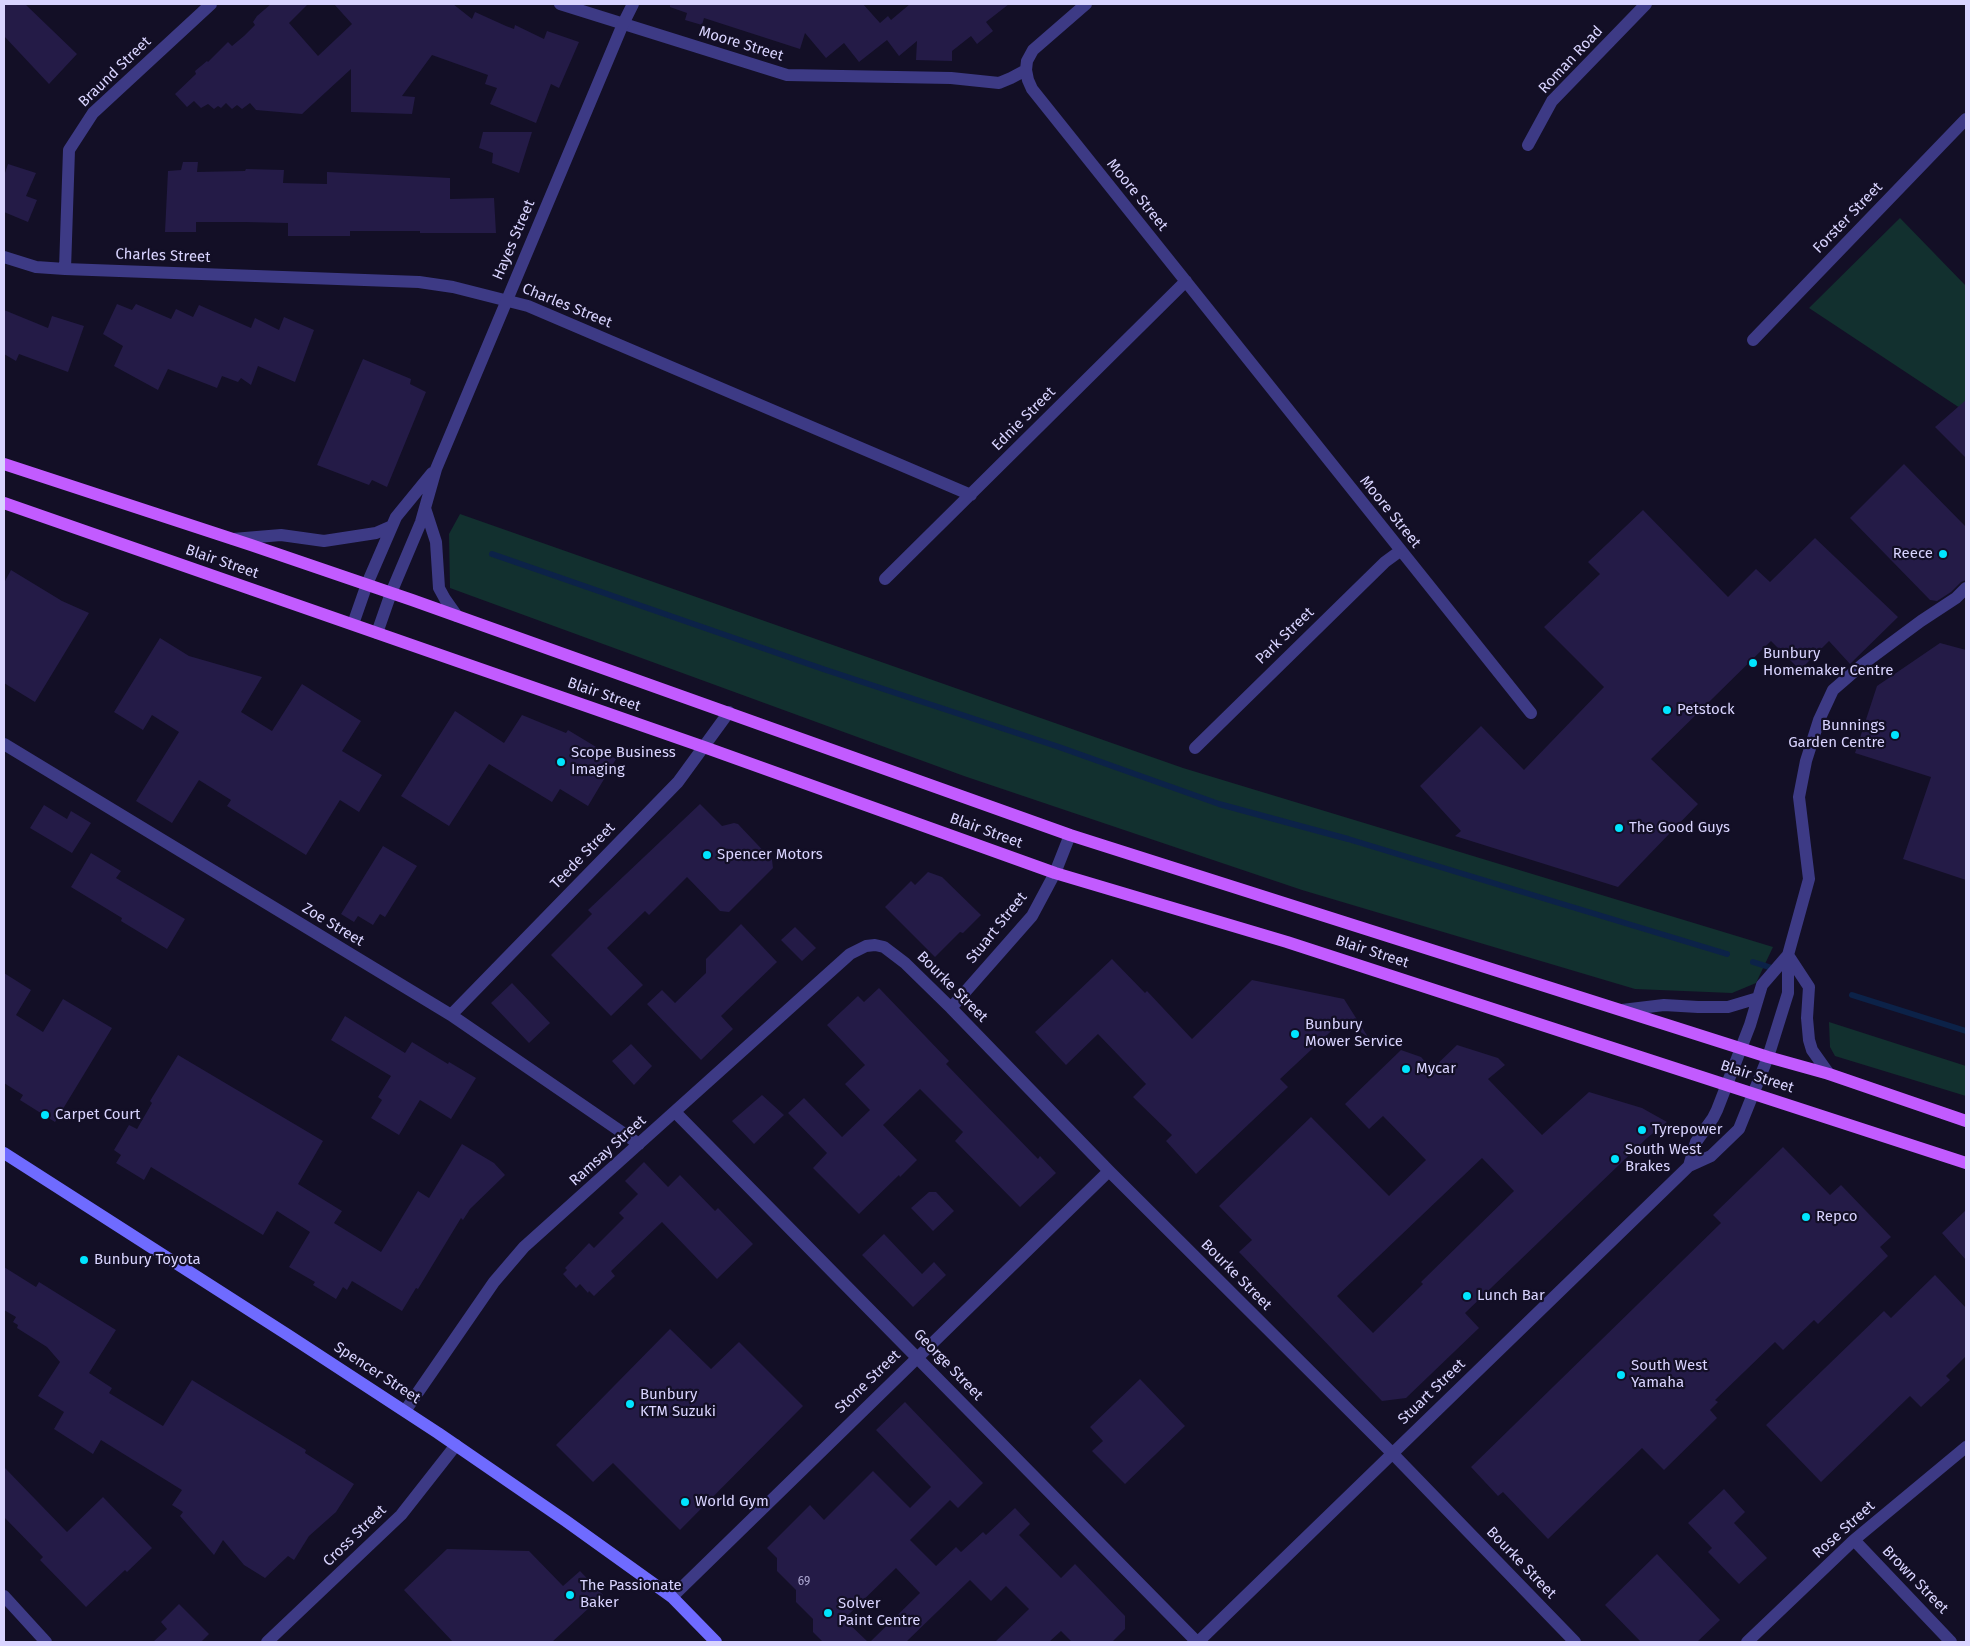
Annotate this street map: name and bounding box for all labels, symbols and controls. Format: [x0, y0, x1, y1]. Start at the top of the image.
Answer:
street label: Roman Road [1535, 22, 1607, 98]
street label: Moore Street [697, 23, 785, 65]
street label: Braund Street [75, 33, 155, 111]
street label: Moore Street [1103, 155, 1171, 235]
street label: Forster Street [1810, 179, 1886, 257]
street label: Hayes Street [489, 197, 539, 283]
street label: Charles Street [115, 245, 211, 267]
street label: Charles Street [520, 280, 614, 332]
street label: Ednie Street [988, 383, 1060, 455]
street label: Moore Street [1356, 472, 1424, 552]
street label: Blair Street [183, 541, 261, 583]
place label: Reece [1893, 545, 1933, 563]
marker: Reece [1937, 548, 1949, 560]
street label: Park Street [1252, 604, 1318, 668]
place label: Bunbury Homemaker Centre [1763, 645, 1893, 680]
marker: Bunbury Homemaker Centre [1747, 657, 1759, 669]
street label: Blair Street [565, 674, 643, 716]
place label: Petstock [1677, 701, 1735, 719]
marker: Petstock [1661, 704, 1673, 716]
place label: Bunnings Garden Centre [1788, 717, 1885, 752]
marker: Bunnings Garden Centre [1889, 729, 1901, 741]
place label: Scope Business Imaging [571, 744, 676, 779]
marker: Scope Business Imaging [555, 756, 567, 768]
street label: Blair Street [947, 809, 1025, 853]
street label: Teede Street [547, 819, 619, 893]
place label: The Good Guys [1629, 819, 1730, 837]
marker: The Good Guys [1613, 822, 1625, 834]
place label: Spencer Motors [717, 846, 823, 864]
marker: Spencer Motors [701, 849, 713, 861]
street label: Stuart Street [963, 889, 1031, 967]
street label: Zoe Street [299, 899, 367, 951]
street label: Blair Street [1333, 932, 1411, 972]
street label: Bourke Street [913, 948, 991, 1026]
place label: Bunbury Mower Service [1305, 1016, 1403, 1051]
marker: Bunbury Mower Service [1289, 1028, 1301, 1040]
street label: Blair Street [1718, 1057, 1796, 1097]
place label: Mycar [1416, 1060, 1456, 1078]
marker: Mycar [1400, 1063, 1412, 1075]
place label: Carpet Court [55, 1106, 140, 1124]
marker: Carpet Court [39, 1109, 51, 1121]
street label: Ramsay Street [566, 1112, 650, 1190]
place label: Tyrepower [1652, 1121, 1722, 1139]
marker: Tyrepower [1636, 1124, 1648, 1136]
place label: South West Brakes [1625, 1141, 1702, 1176]
marker: South West Brakes [1609, 1153, 1621, 1165]
place label: Repco [1816, 1208, 1858, 1226]
marker: Repco [1800, 1211, 1812, 1223]
street label: Bourke Street [1197, 1236, 1275, 1314]
place label: Bunbury Toyota [94, 1251, 201, 1269]
marker: Bunbury Toyota [78, 1254, 90, 1266]
place label: Lunch Bar [1477, 1287, 1545, 1305]
marker: Lunch Bar [1461, 1290, 1473, 1302]
street label: George Street [909, 1326, 987, 1404]
street label: Spencer Street [330, 1338, 424, 1408]
street label: Stone Street [832, 1346, 904, 1418]
street label: Stuart Street [1395, 1356, 1469, 1428]
place label: South West Yamaha [1631, 1357, 1708, 1392]
marker: South West Yamaha [1615, 1369, 1627, 1381]
place label: Bunbury KTM Suzuki [640, 1386, 716, 1421]
marker: Bunbury KTM Suzuki [624, 1398, 636, 1410]
place label: World Gym [695, 1493, 769, 1511]
marker: World Gym [679, 1496, 691, 1508]
street label: Rose Street [1809, 1497, 1879, 1563]
street label: Cross Street [320, 1501, 390, 1571]
street label: Bourke Street [1482, 1523, 1560, 1603]
street label: Brown Street [1878, 1542, 1952, 1618]
house number: 69 [798, 1575, 810, 1589]
place label: The Passionate Baker [580, 1577, 682, 1612]
marker: The Passionate Baker [564, 1589, 576, 1601]
place label: Solver Paint Centre [838, 1595, 920, 1630]
marker: Solver Paint Centre [822, 1607, 834, 1619]

